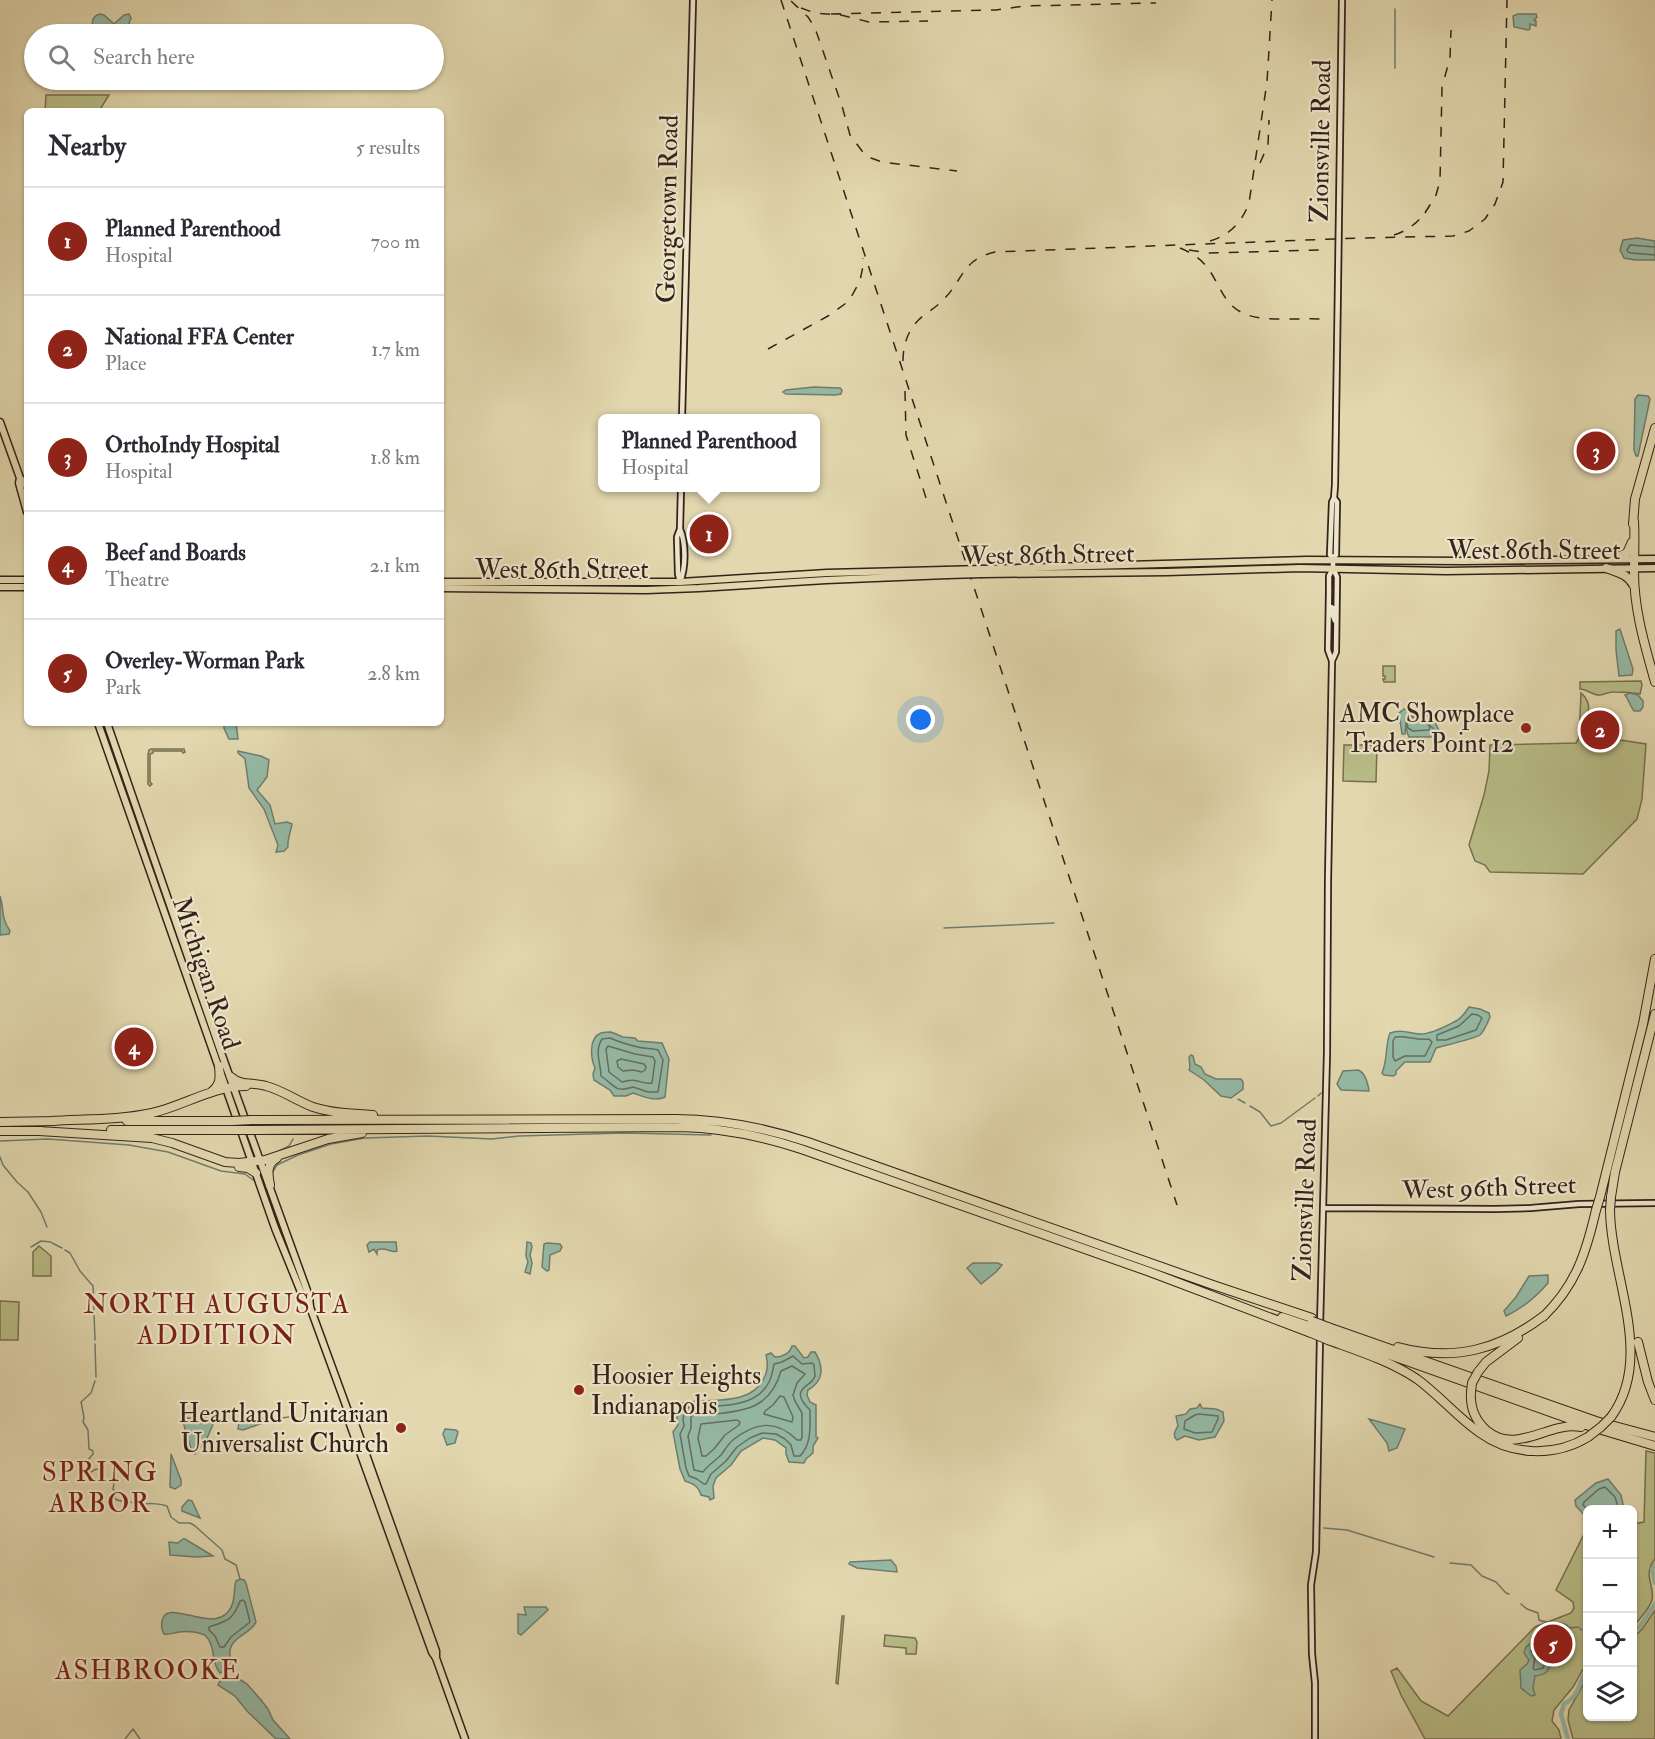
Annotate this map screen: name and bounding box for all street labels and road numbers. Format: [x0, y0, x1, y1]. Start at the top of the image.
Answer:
street label: Zionsville Road [1304, 59, 1338, 223]
street label: Georgetown Road [650, 114, 686, 304]
street label: West 86th Street [1446, 535, 1621, 567]
street label: West 86th Street [960, 537, 1135, 573]
street label: West 86th Street [474, 554, 649, 586]
street label: Michigan Road [165, 893, 247, 1054]
street label: Zionsville Road [1286, 1118, 1324, 1282]
street label: West 96th Street [1400, 1169, 1577, 1207]

